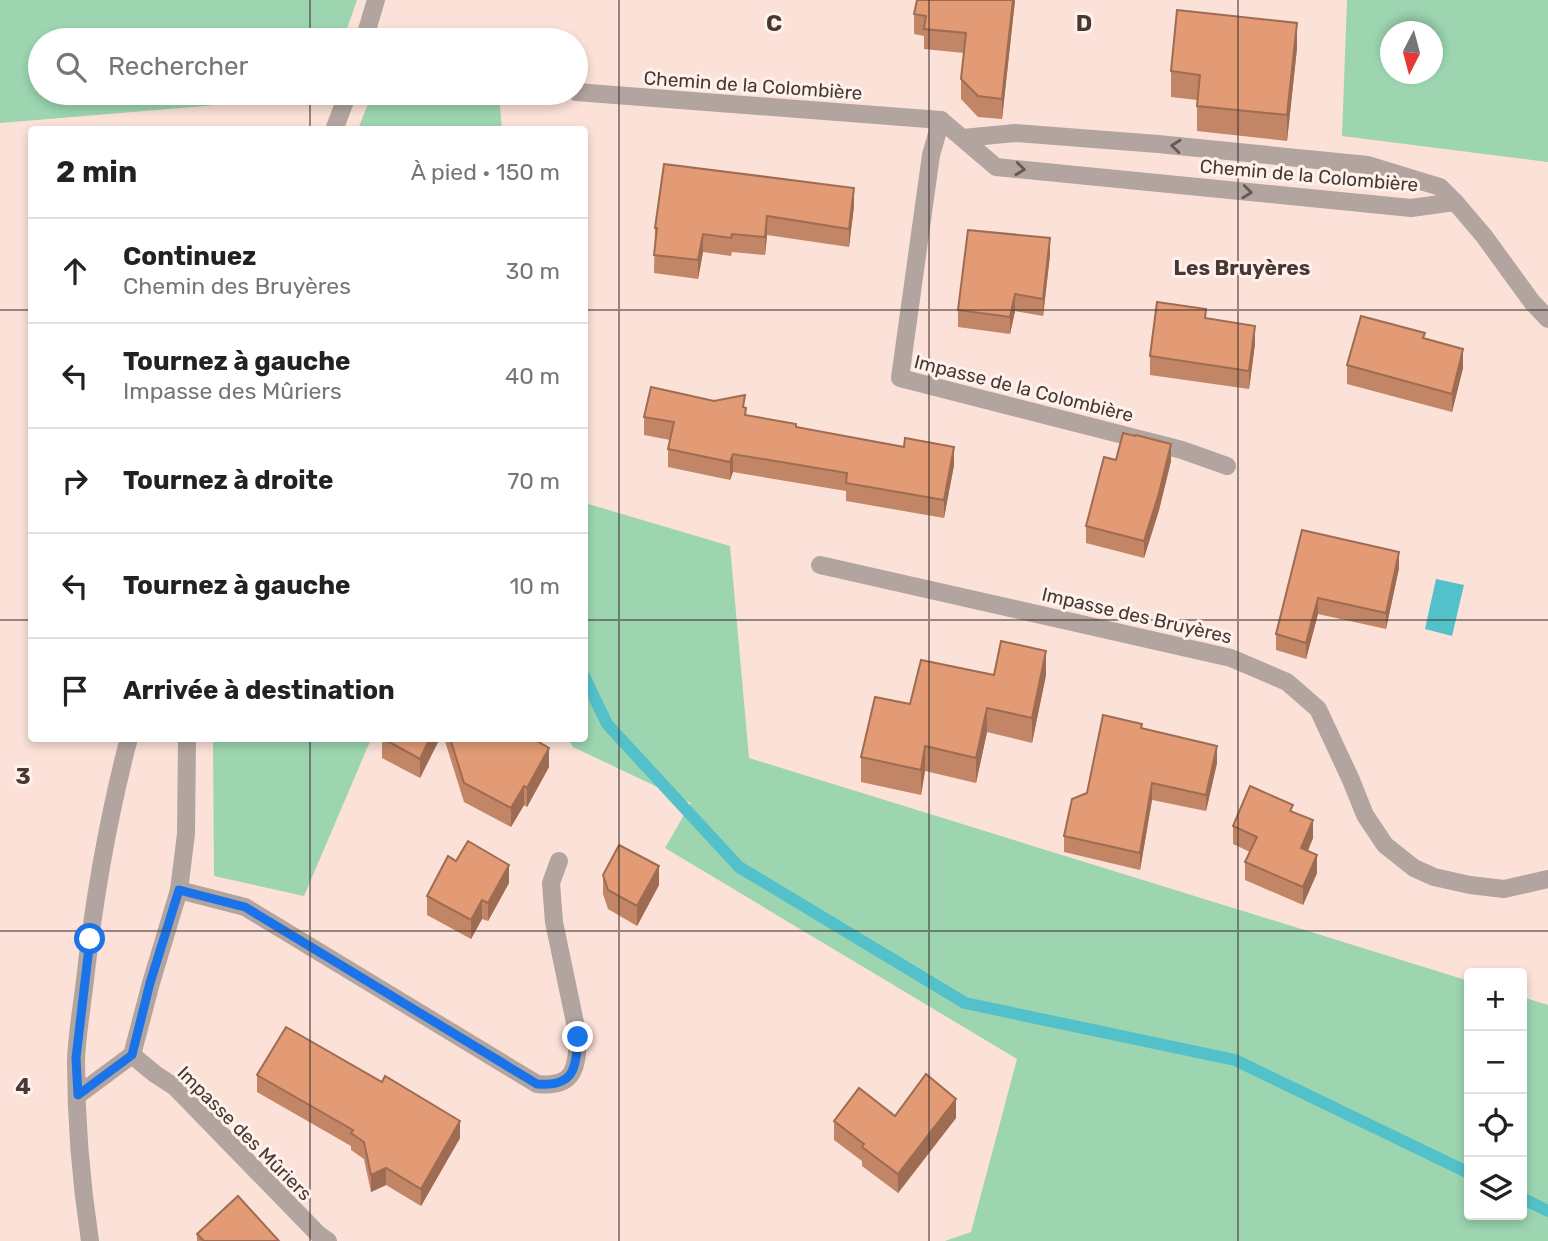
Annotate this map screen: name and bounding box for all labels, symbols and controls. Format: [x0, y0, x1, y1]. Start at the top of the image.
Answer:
text: C [766, 9, 782, 37]
text: D [1076, 9, 1092, 37]
north arrow [1380, 21, 1443, 84]
search box [28, 28, 588, 105]
icon: search [52, 48, 90, 86]
text: Rechercher [108, 51, 248, 82]
street label: Chemin de la Colombière [643, 66, 863, 105]
one-way arrow [1170, 139, 1181, 154]
text: 2 min [56, 154, 137, 190]
street label: Chemin de la Colombière [1199, 154, 1419, 197]
text: À pied · 150 m [411, 158, 560, 186]
one-way arrow [1015, 162, 1026, 177]
one-way arrow [1242, 184, 1253, 199]
text: Continuez [123, 241, 256, 272]
icon: ahead [56, 252, 94, 290]
district label: Les Bruyères [1174, 255, 1310, 280]
text: 30 m [505, 257, 560, 285]
text: Chemin des Bruyères [123, 272, 351, 300]
text: Tournez à gauche [123, 346, 351, 377]
street label: Impasse de la Colombière [912, 350, 1136, 427]
icon: left [56, 357, 94, 395]
text: 40 m [505, 362, 560, 390]
text: Impasse des Mûriers [123, 377, 342, 405]
icon: right [56, 462, 94, 500]
text: Tournez à droite [123, 465, 333, 496]
text: 70 m [508, 467, 560, 495]
icon: left [56, 567, 94, 605]
text: Tournez à gauche [123, 570, 351, 601]
text: 10 m [509, 572, 560, 600]
street label: Impasse des Bruyères [1040, 582, 1234, 649]
icon: arrive [56, 672, 94, 710]
text: Arrivée à destination [123, 675, 395, 706]
text: 3 [15, 762, 31, 790]
route start [74, 923, 105, 954]
map controls [1464, 968, 1527, 1220]
button: + [1464, 968, 1527, 1031]
route end [562, 1021, 593, 1052]
button: − [1464, 1031, 1527, 1094]
street label: Impasse des Mûriers [173, 1061, 317, 1205]
text: 4 [15, 1072, 31, 1100]
button: locate [1464, 1094, 1527, 1157]
button: layers [1464, 1157, 1527, 1220]

